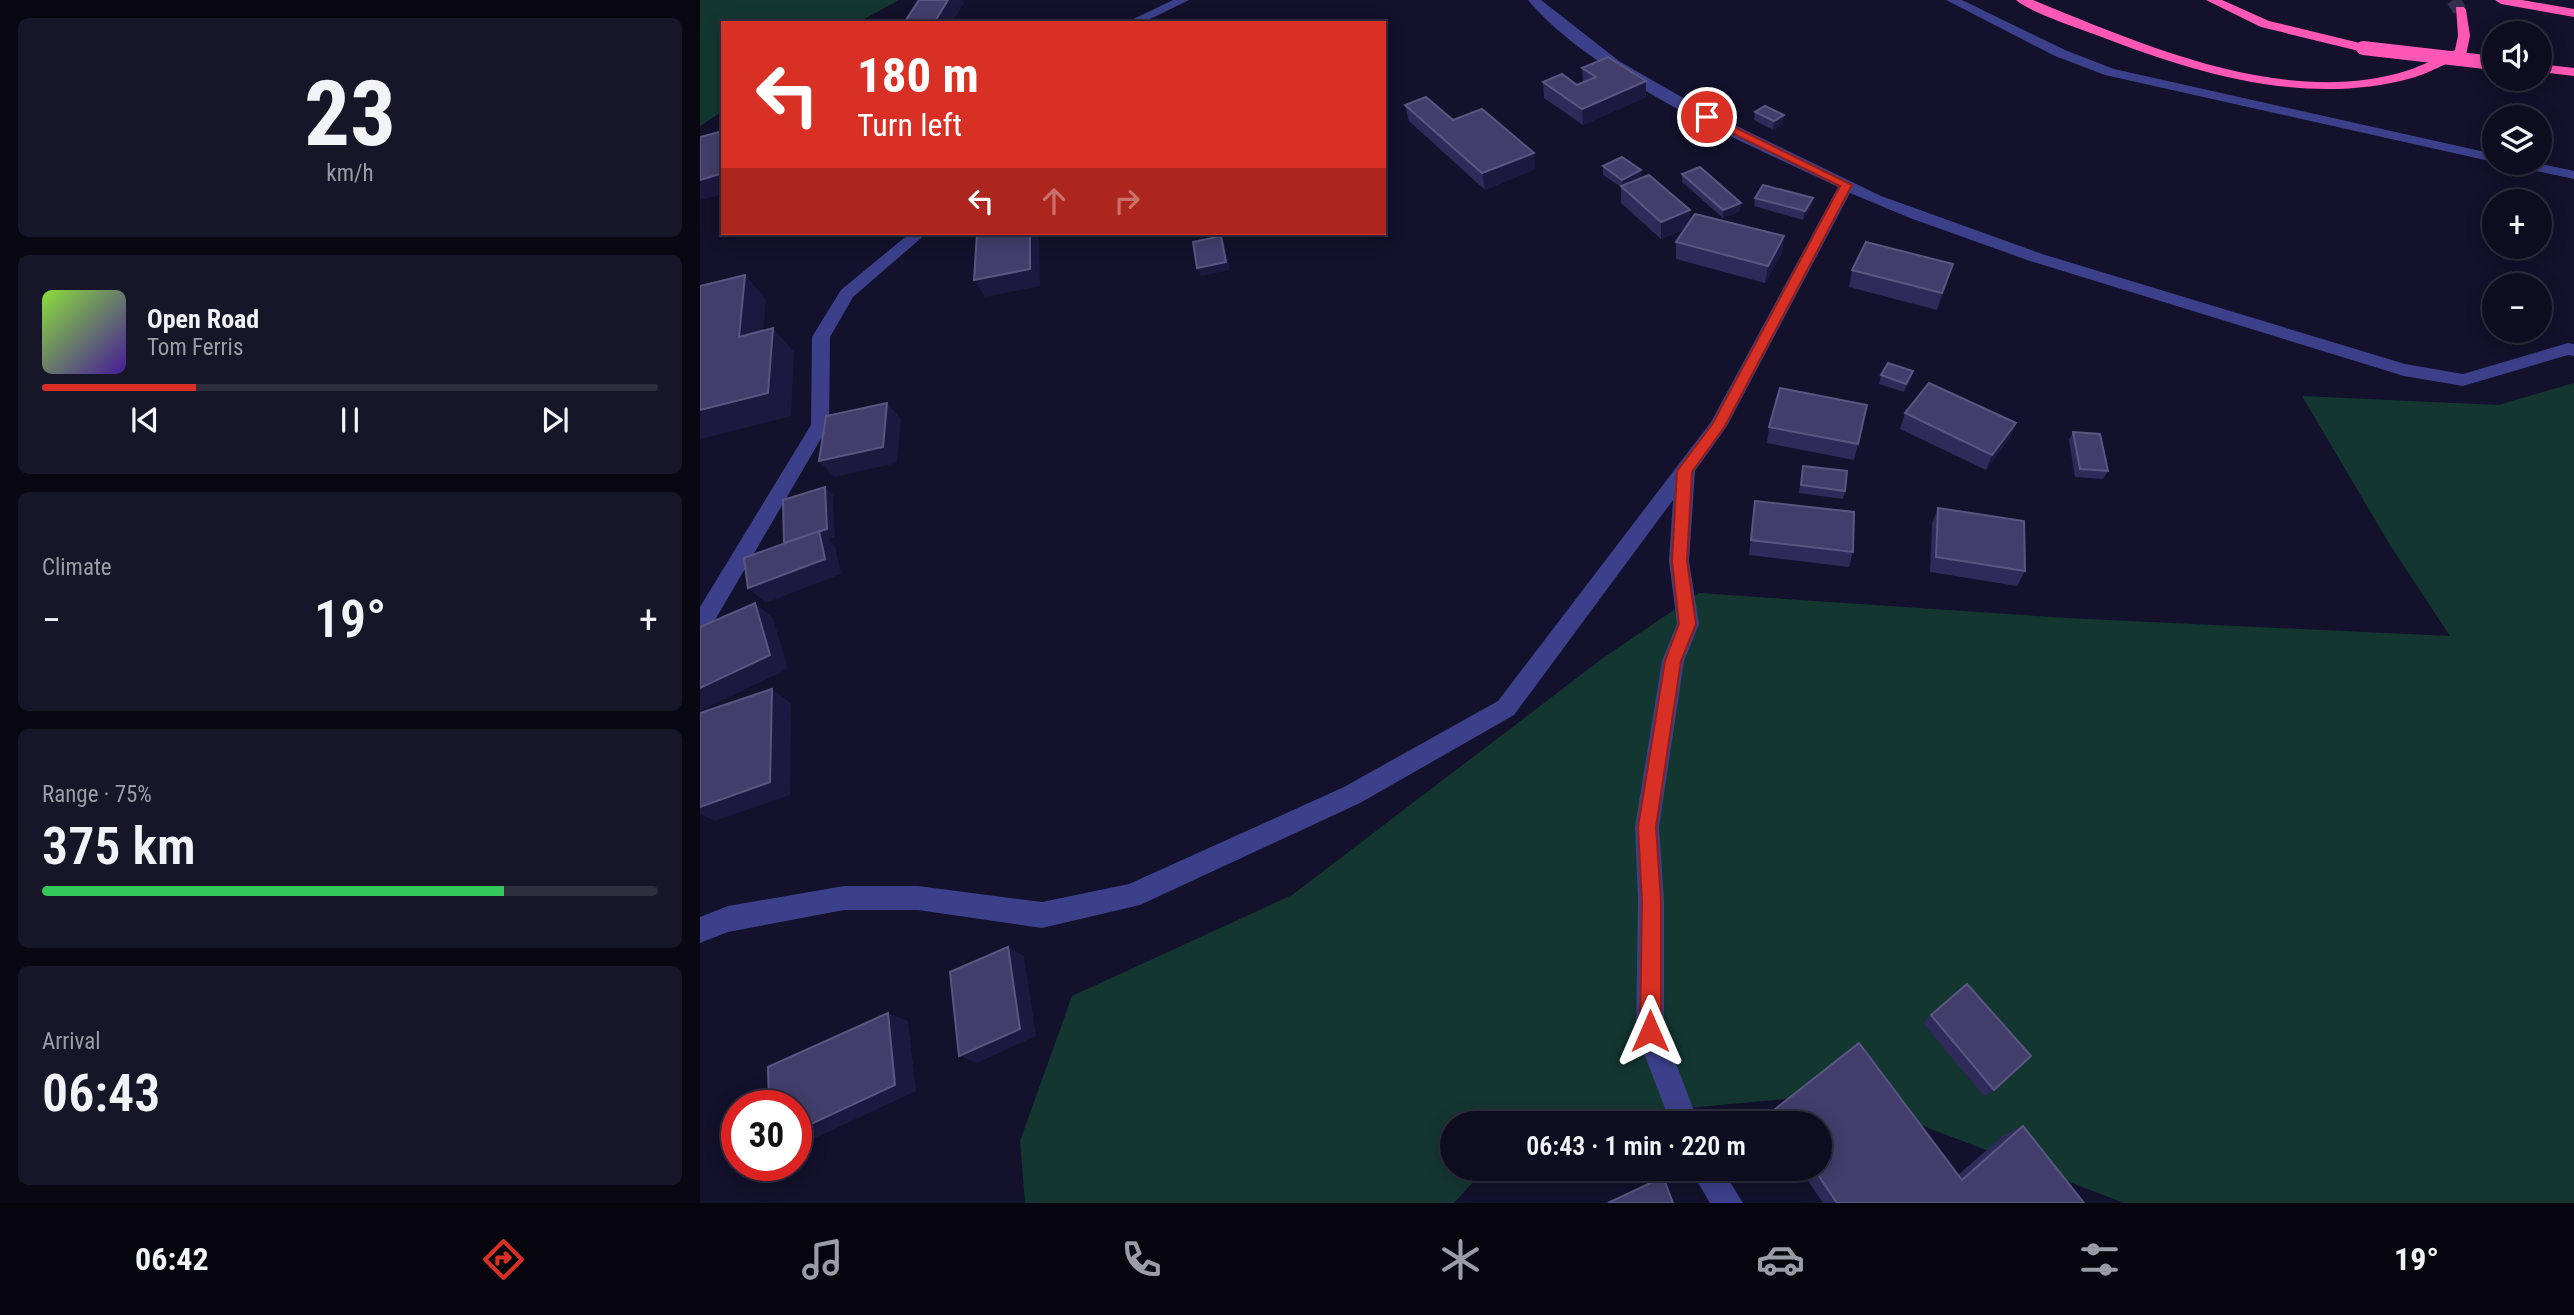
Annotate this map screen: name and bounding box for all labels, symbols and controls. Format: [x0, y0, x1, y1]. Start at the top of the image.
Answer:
map controls [2482, 21, 2552, 343]
button: sound [2482, 21, 2552, 91]
text: 180 m [857, 47, 979, 104]
icon: left [742, 49, 833, 140]
text: 23 [304, 61, 396, 167]
pin [1677, 87, 1737, 147]
icon: arrive [1688, 98, 1726, 136]
button: layers [2482, 105, 2552, 175]
text: Turn left [857, 106, 962, 144]
text: km/h [326, 160, 374, 187]
icon: left [962, 182, 1000, 220]
icon: ahead [1035, 182, 1073, 220]
icon: right [1108, 182, 1146, 220]
button: + [2482, 189, 2552, 259]
button: − [2482, 273, 2552, 343]
text: Open Road [147, 304, 259, 334]
text: Tom Ferris [147, 334, 243, 361]
icon: previous [126, 401, 164, 439]
icon: pause [331, 401, 369, 439]
icon: next [536, 401, 574, 439]
text: Climate [42, 554, 112, 581]
text: 19° [314, 589, 386, 650]
text: − [42, 598, 61, 642]
text: + [639, 598, 658, 642]
text: Range · 75% [42, 781, 152, 808]
text: 375 km [42, 816, 196, 877]
position arrow [1613, 994, 1687, 1068]
text: Arrival [42, 1028, 101, 1055]
text: 06:43 [42, 1063, 160, 1124]
speed limit sign: 30 [721, 1090, 812, 1181]
text: 06:43 · 1 min · 220 m [1526, 1131, 1746, 1161]
icon: directions [479, 1235, 528, 1284]
icon: music [798, 1235, 847, 1284]
icon: phone [1117, 1235, 1166, 1284]
icon: climate [1436, 1235, 1485, 1284]
icon: car [1756, 1235, 1805, 1284]
icon: filters [2075, 1235, 2124, 1284]
text: 06:42 [135, 1240, 209, 1278]
text: 19° [2394, 1240, 2439, 1278]

